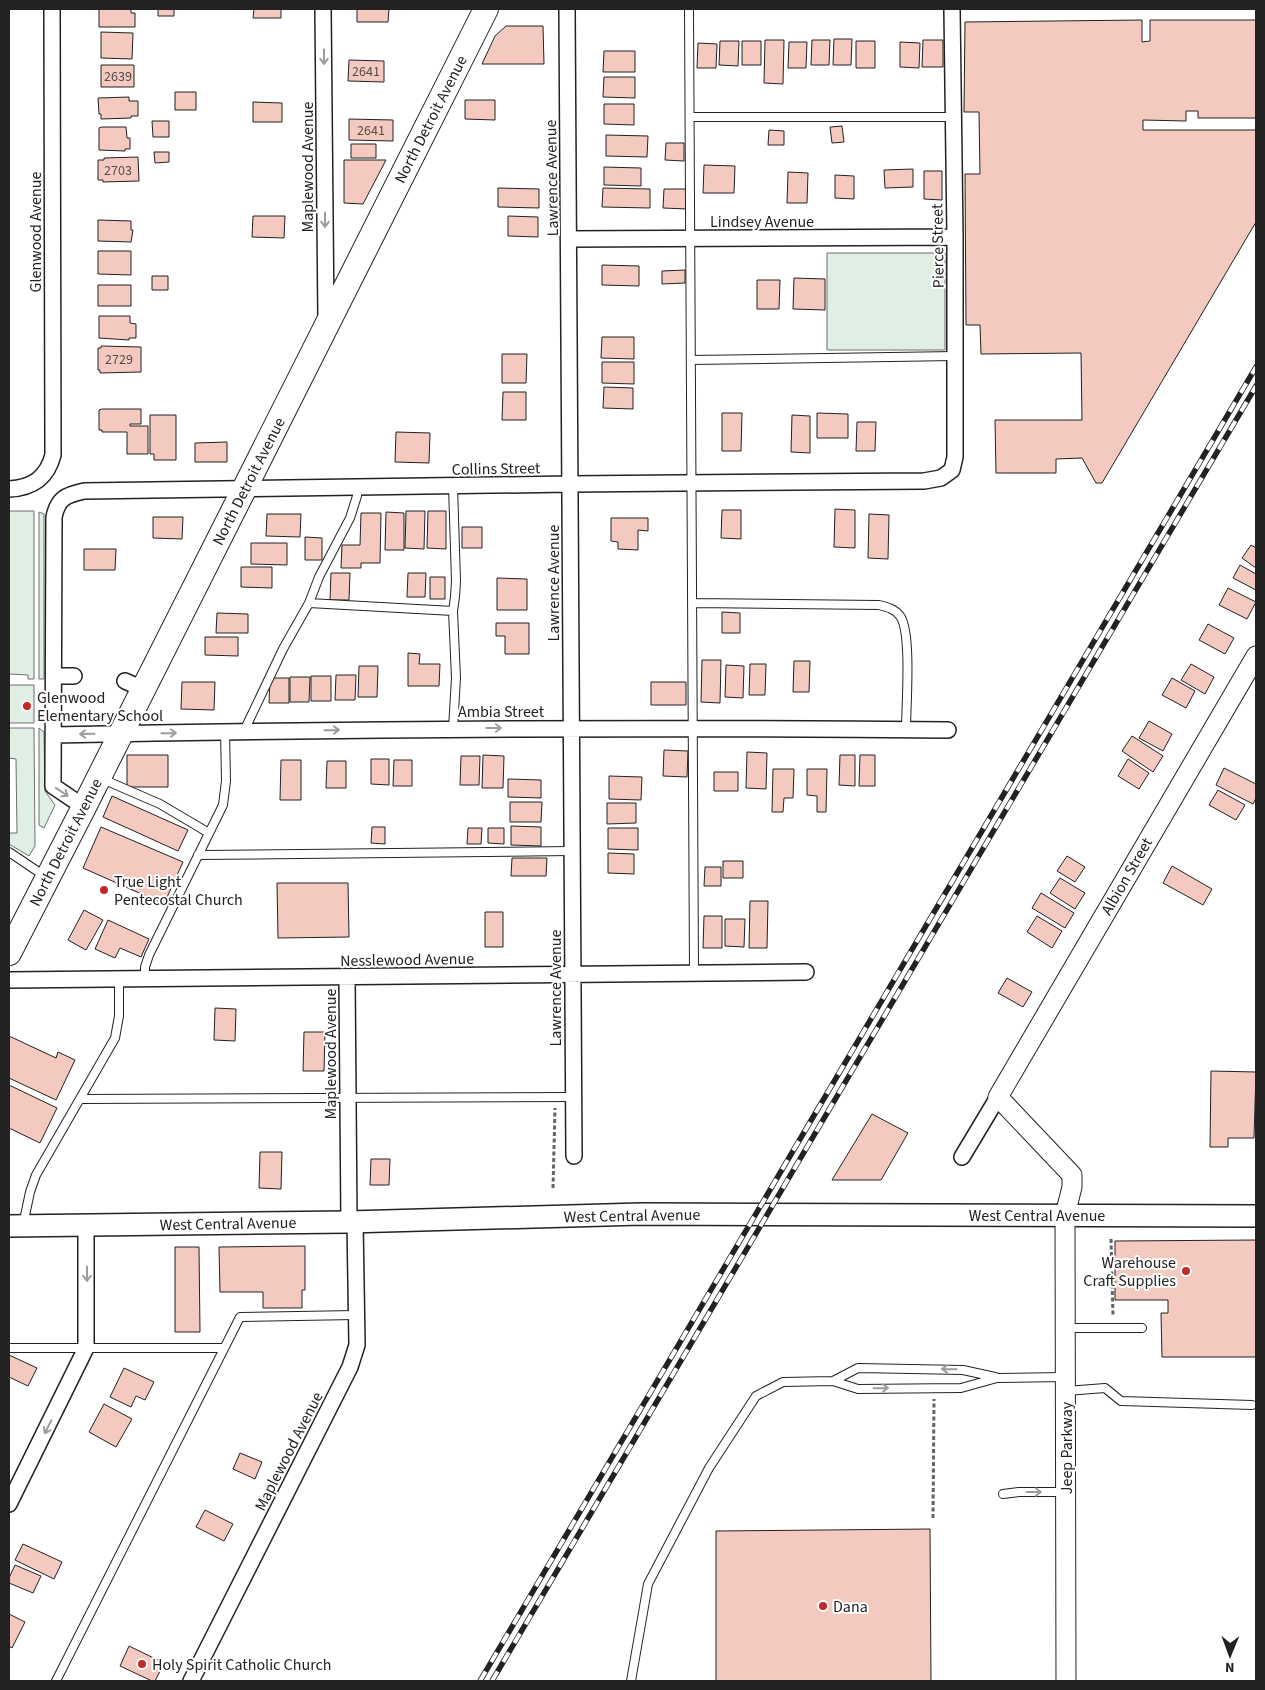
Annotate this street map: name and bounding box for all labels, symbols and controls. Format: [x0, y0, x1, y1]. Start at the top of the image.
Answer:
one-way arrow [319, 49, 329, 65]
street label: North Detroit Avenue [389, 52, 473, 187]
house number: 2641 [352, 62, 380, 82]
house number: 2639 [104, 67, 132, 87]
street label: Maplewood Avenue [297, 102, 319, 232]
street label: Lawrence Avenue [540, 119, 564, 237]
house number: 2641 [357, 121, 385, 141]
house number: 2703 [104, 161, 132, 181]
street label: Glenwood Avenue [25, 172, 47, 292]
street label: Pierce Street [926, 203, 950, 288]
street label: Lindsey Avenue [710, 211, 814, 233]
one-way arrow [320, 212, 330, 228]
house number: 2729 [105, 350, 133, 370]
street label: North Detroit Avenue [207, 414, 291, 549]
street label: Collins Street [452, 457, 541, 481]
street label: Lawrence Avenue [543, 525, 565, 641]
place label: Glenwood Elementary School [37, 687, 163, 727]
marker: Glenwood Elementary School [21, 700, 33, 712]
street label: Ambia Street [458, 701, 545, 723]
one-way arrow [486, 723, 502, 733]
one-way arrow [324, 725, 340, 735]
one-way arrow [161, 728, 177, 737]
one-way arrow [80, 729, 96, 739]
street label: North Detroit Avenue [24, 775, 108, 910]
one-way arrow [55, 787, 69, 797]
street label: Albion Street [1096, 833, 1158, 919]
place label: True Light Pentecostal Church [114, 871, 243, 911]
marker: True Light Pentecostal Church [98, 884, 110, 896]
street label: Lawrence Avenue [545, 930, 567, 1046]
street label: Nesslewood Avenue [340, 948, 474, 972]
street label: Maplewood Avenue [320, 989, 342, 1119]
street label: West Central Avenue [564, 1204, 701, 1228]
street label: West Central Avenue [969, 1205, 1105, 1227]
street label: West Central Avenue [160, 1212, 297, 1236]
place label: Warehouse Craft Supplies [1083, 1252, 1176, 1292]
marker: Warehouse Craft Supplies [1180, 1265, 1192, 1277]
one-way arrow [82, 1266, 92, 1282]
one-way arrow [942, 1365, 958, 1374]
one-way arrow [872, 1384, 888, 1393]
street label: Maplewood Avenue [249, 1388, 328, 1515]
street label: Jeep Parkway [1056, 1401, 1078, 1494]
one-way arrow [42, 1419, 52, 1434]
one-way arrow [1026, 1487, 1042, 1497]
place label: Dana [833, 1596, 868, 1618]
marker: Dana [817, 1600, 829, 1612]
north arrow [1205, 1630, 1255, 1680]
place label: Holy Spirit Catholic Church [152, 1654, 332, 1676]
text: N [1225, 1657, 1235, 1677]
marker: Holy Spirit Catholic Church [136, 1658, 148, 1670]

